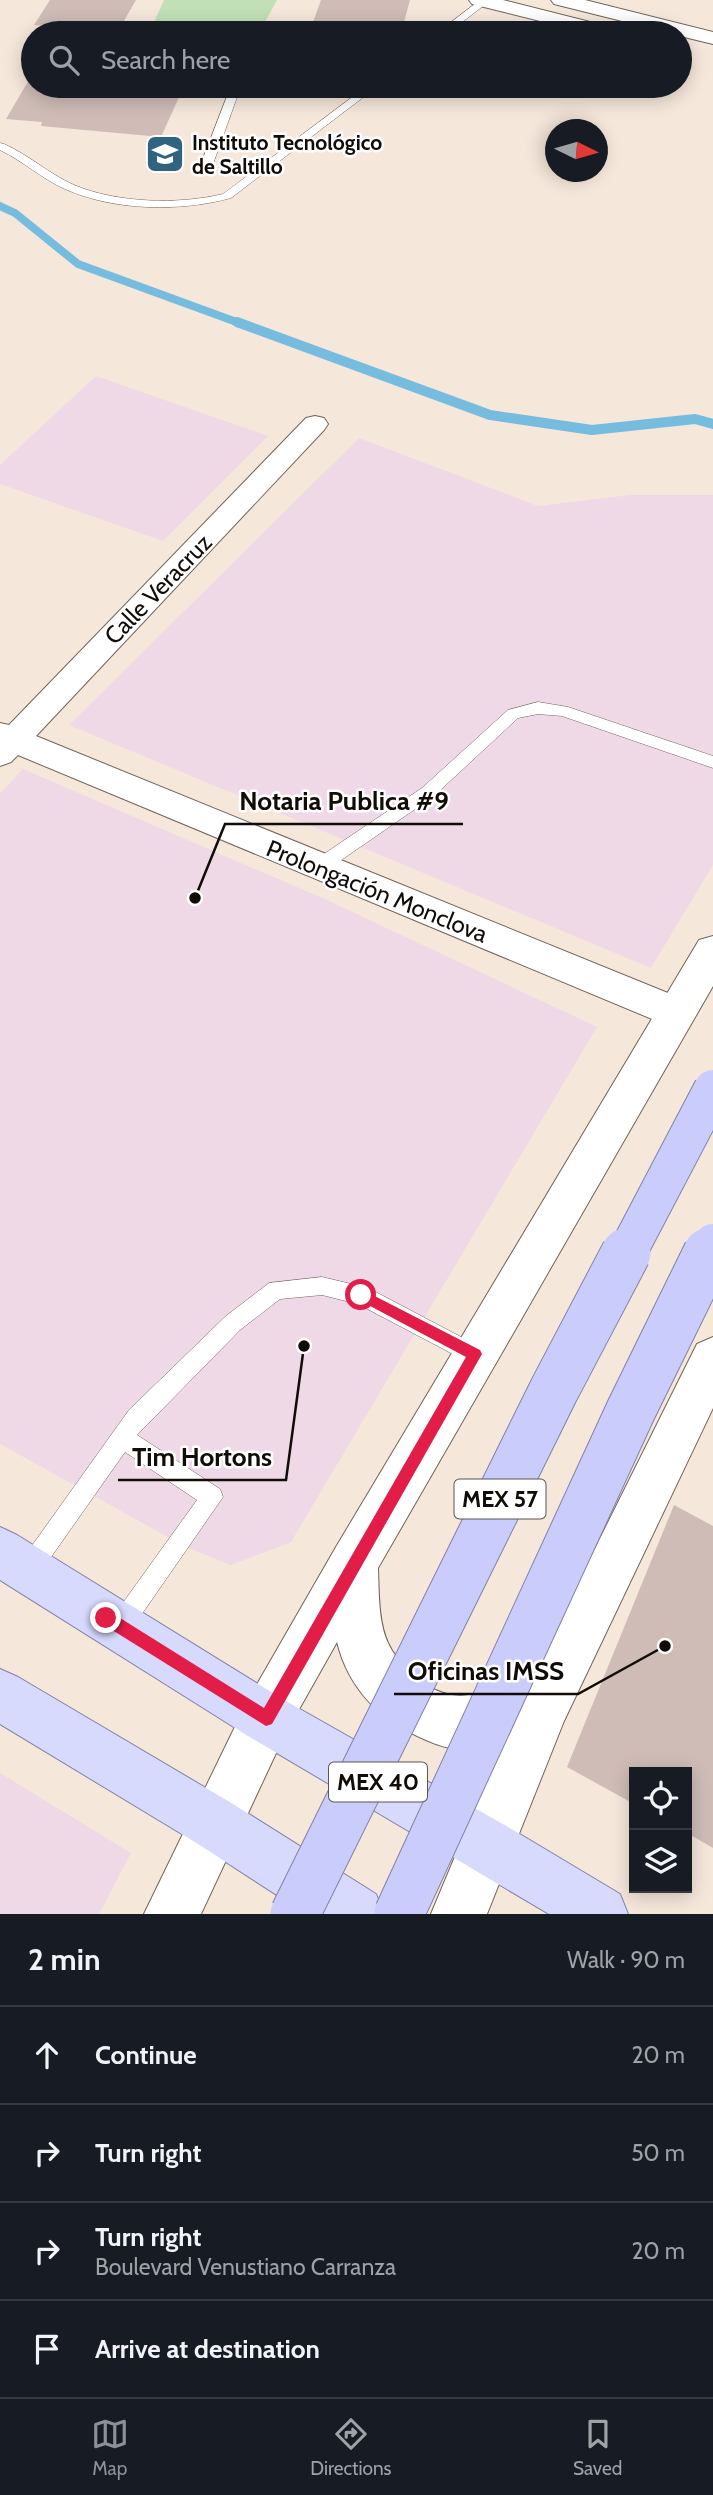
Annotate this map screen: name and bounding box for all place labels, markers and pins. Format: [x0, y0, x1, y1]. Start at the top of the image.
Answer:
place label: Instituto Tecnológico de Saltillo [192, 130, 382, 179]
school or university icon: Instituto Tecnológico de Saltillo [144, 133, 186, 175]
callout: Notaria Publica #9 [225, 777, 463, 824]
callout: Tim Hortons [118, 1433, 286, 1480]
callout: Oficinas IMSS [394, 1647, 578, 1694]

